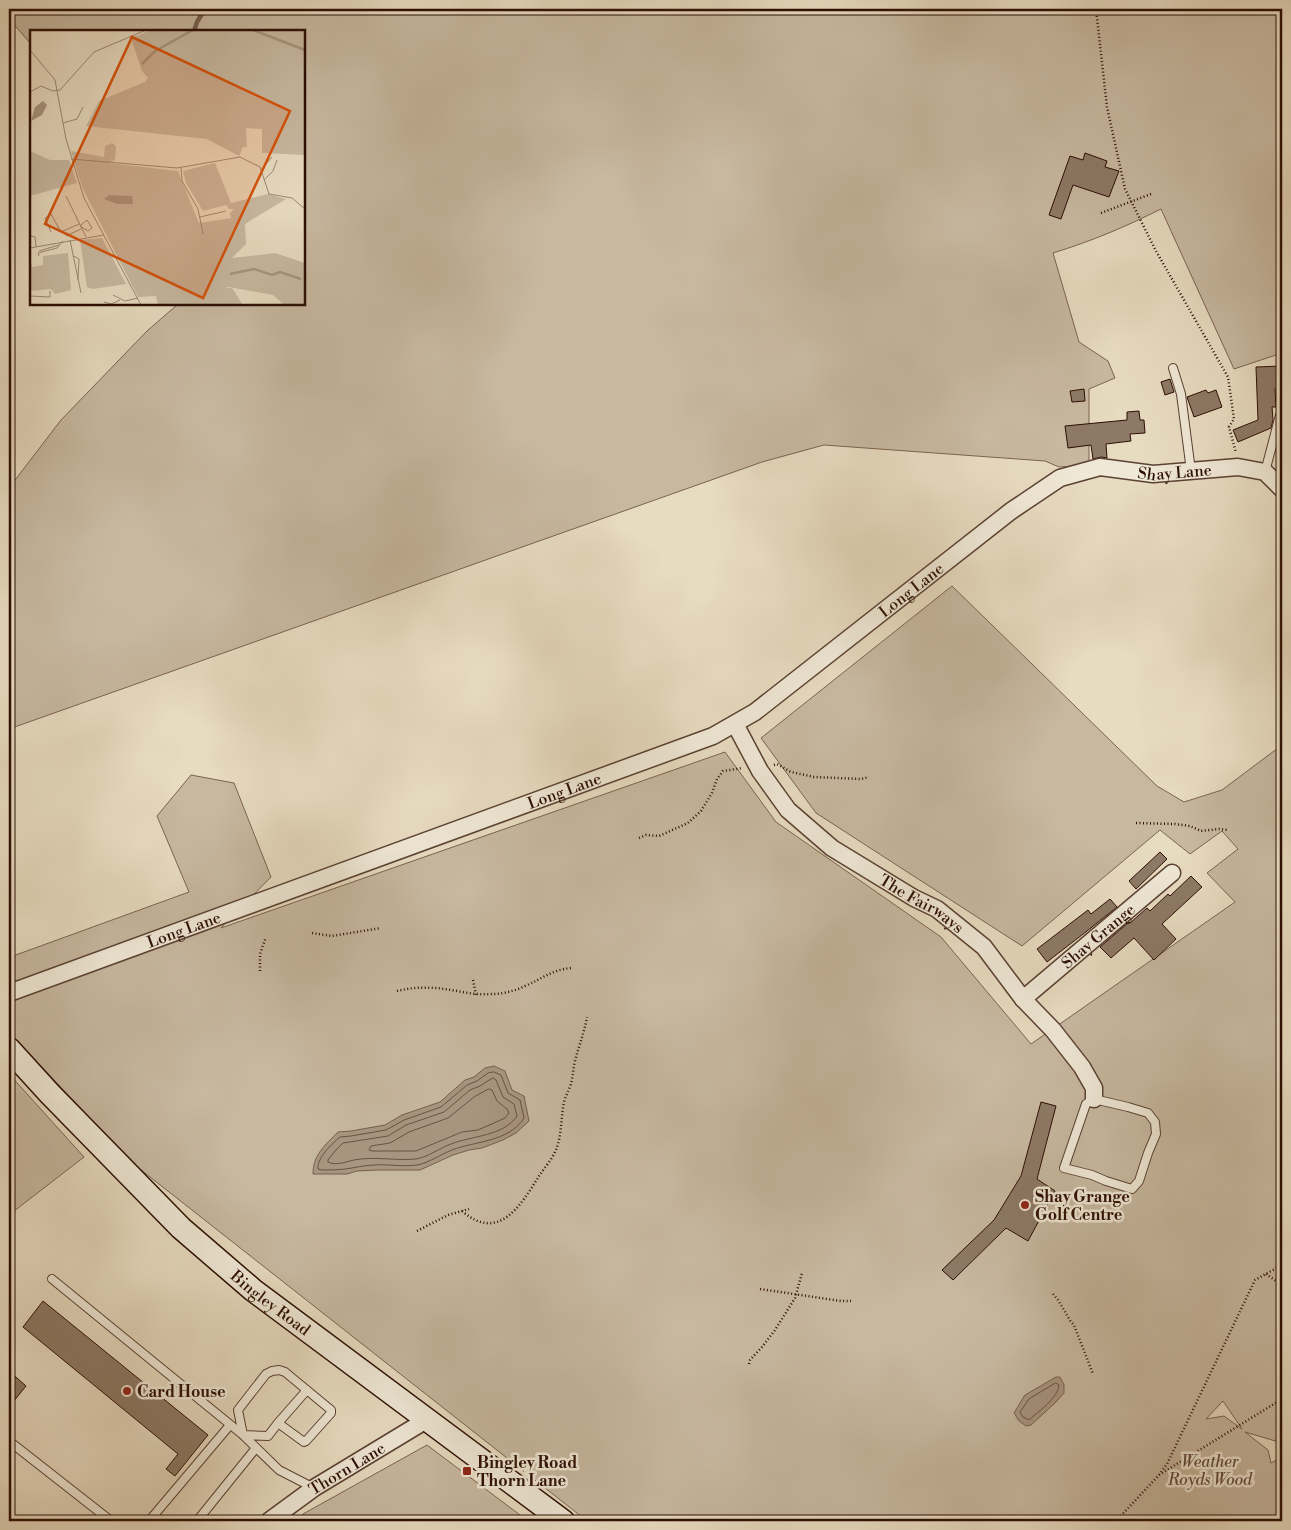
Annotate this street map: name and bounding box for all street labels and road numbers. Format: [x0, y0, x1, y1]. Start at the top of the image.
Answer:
street label: Shay Lane [1136, 460, 1212, 485]
street label: Long Lane [875, 559, 948, 622]
street label: Long Lane [525, 769, 604, 814]
street label: The Fairways [875, 870, 968, 938]
street label: Shay Grange [1058, 900, 1139, 973]
street label: Long Lane [144, 908, 224, 953]
street label: Bingley Road [225, 1266, 314, 1340]
street label: Thorn Lane [305, 1438, 389, 1500]

